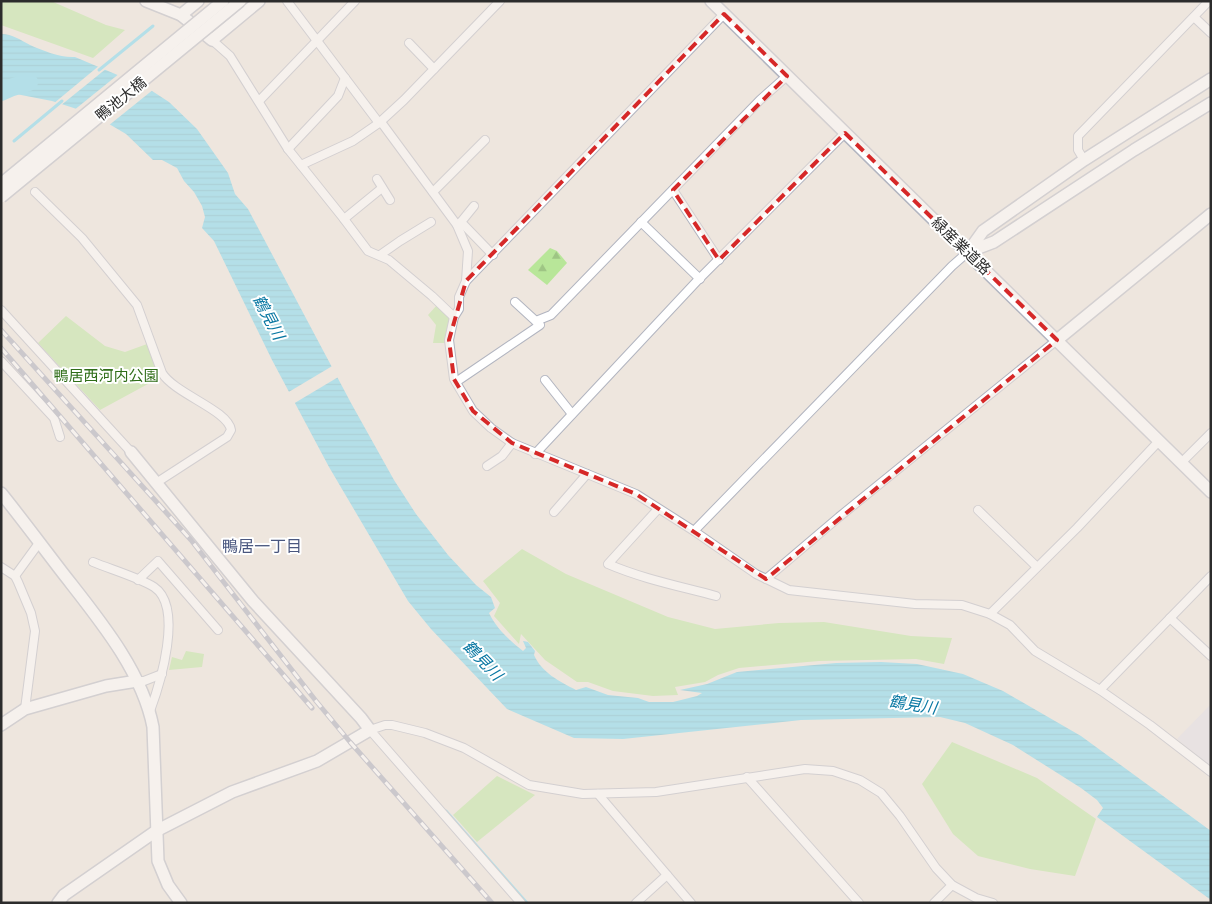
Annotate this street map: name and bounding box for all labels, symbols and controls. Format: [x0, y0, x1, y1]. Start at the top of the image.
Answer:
street label: 鴨池大橋 [92, 73, 150, 125]
street label: 緑産業道路 [928, 213, 994, 279]
water label: 鶴見川 [249, 292, 289, 345]
park label: 鴨居西河内公園 [53, 367, 159, 385]
district label: 鴨居一丁目 [222, 537, 302, 556]
water label: 鶴見川 [459, 636, 508, 686]
water label: 鶴見川 [888, 691, 940, 718]

